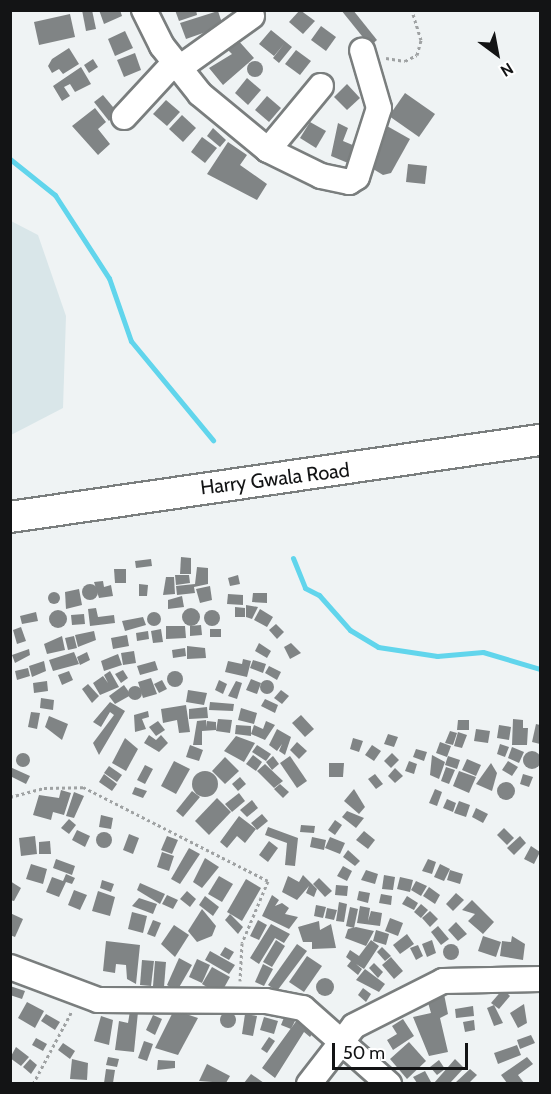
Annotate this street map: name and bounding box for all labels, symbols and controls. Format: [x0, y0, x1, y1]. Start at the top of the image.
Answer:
north arrow [467, 24, 527, 84]
text: N [497, 59, 517, 81]
street label: Harry Gwala Road [199, 458, 351, 500]
scale bar [335, 1031, 472, 1069]
text: 50 m [343, 1042, 385, 1064]

